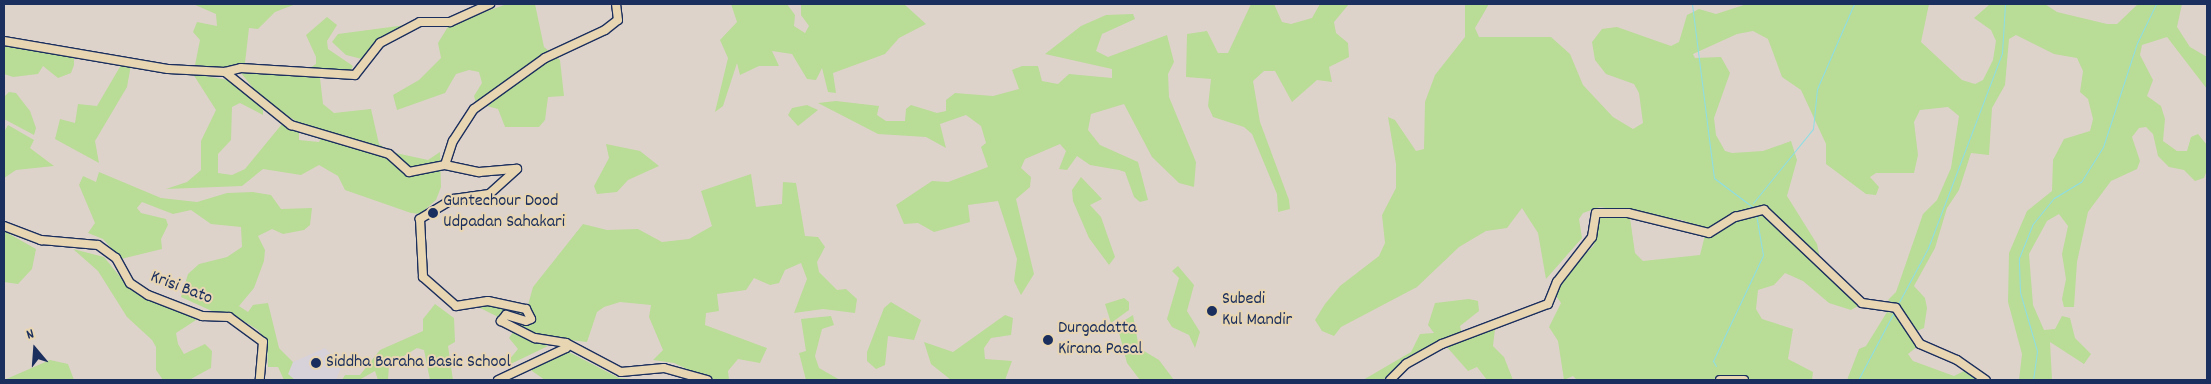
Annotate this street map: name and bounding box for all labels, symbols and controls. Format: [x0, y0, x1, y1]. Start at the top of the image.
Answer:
place label: Guntechour Dood Udpadan Sahakari [443, 192, 565, 234]
marker: Guntechour Dood Udpadan Sahakari [427, 207, 439, 219]
street label: Krisi Bato [147, 267, 215, 311]
place label: Subedi Kul Mandir [1222, 290, 1292, 332]
marker: Subedi Kul Mandir [1206, 305, 1218, 317]
place label: Durgadatta Kirana Pasal [1058, 319, 1143, 362]
north arrow [10, 324, 60, 374]
text: N [24, 324, 37, 345]
marker: Durgadatta Kirana Pasal [1042, 334, 1054, 346]
place label: Siddha Baraha Basic School [326, 352, 511, 374]
marker: Siddha Baraha Basic School [310, 357, 322, 369]

